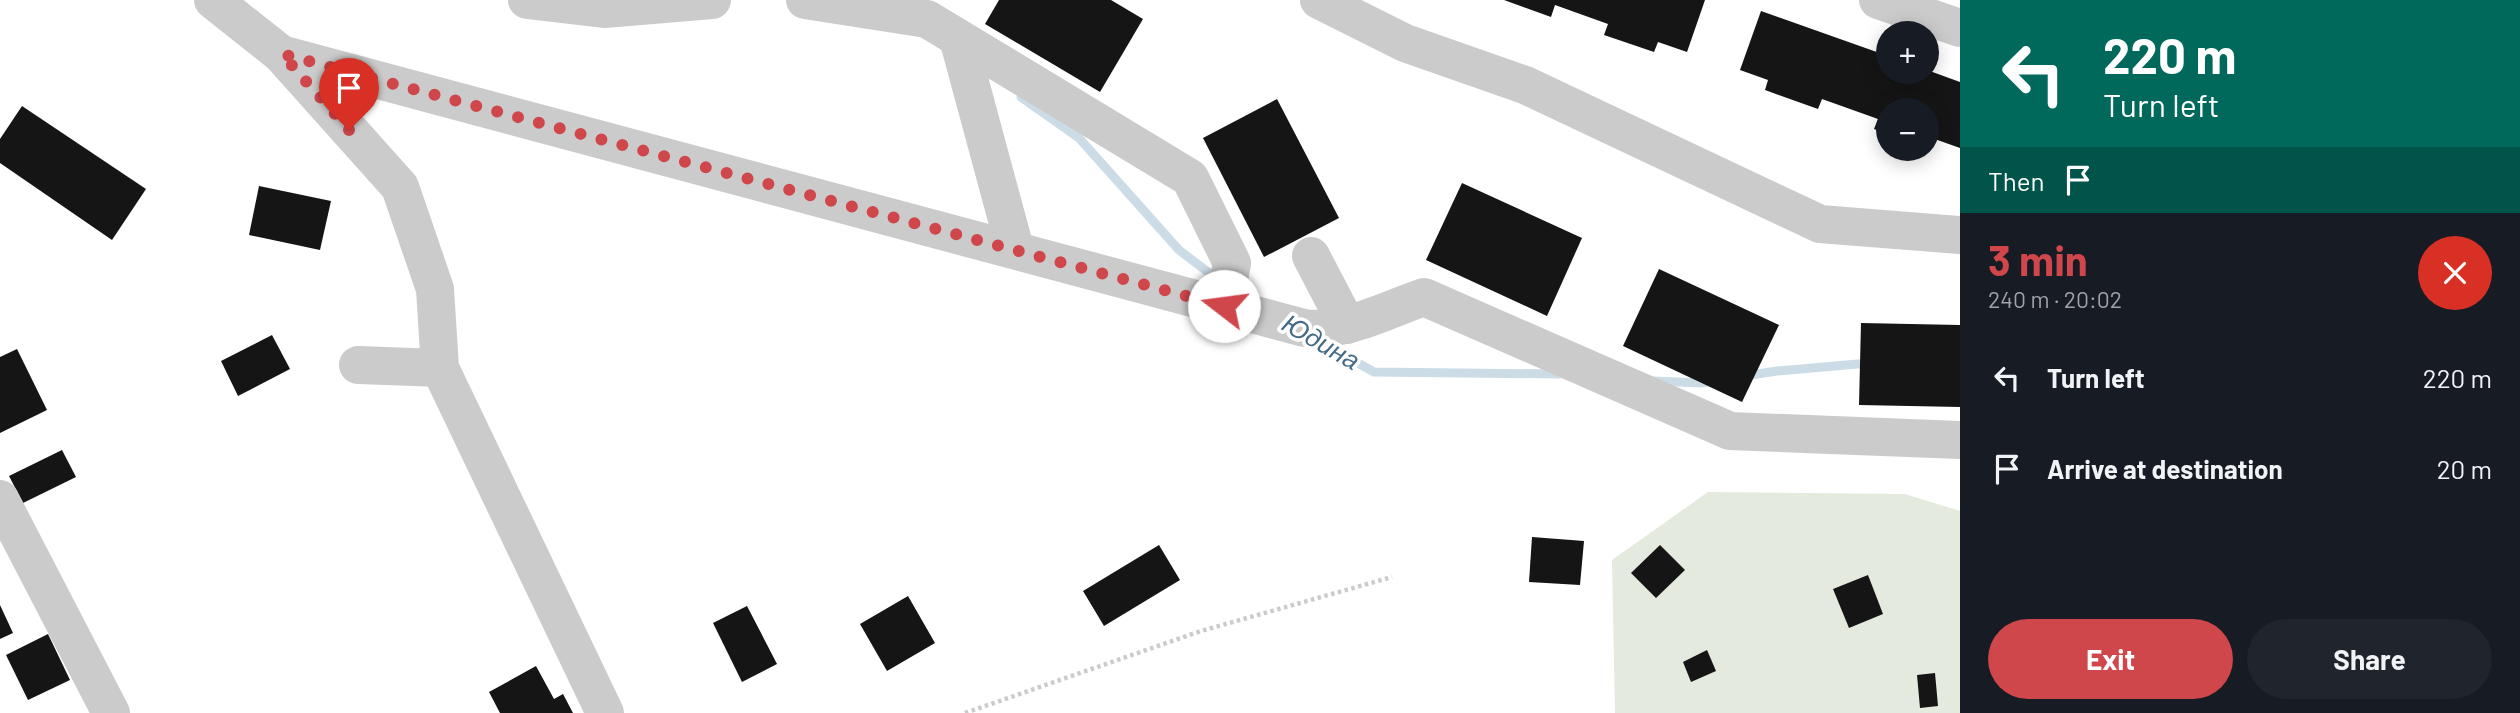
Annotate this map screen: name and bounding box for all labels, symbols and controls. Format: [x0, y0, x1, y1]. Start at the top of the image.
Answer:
map controls [1876, 21, 1939, 161]
button: + [1876, 21, 1939, 84]
text: 220 m [2103, 25, 2237, 84]
icon: left [1988, 28, 2079, 119]
pin [319, 58, 379, 130]
icon: arrive [330, 69, 368, 107]
text: Turn left [2103, 85, 2220, 123]
button: − [1876, 98, 1939, 161]
icon: arrive [2059, 161, 2097, 199]
text: Then [1988, 165, 2045, 196]
text: 3 min [1988, 234, 2088, 284]
button: close [2418, 236, 2492, 310]
position arrow [1187, 269, 1261, 343]
text: 240 m · 20:02 [1988, 285, 2122, 313]
water label: Юдина [1278, 306, 1366, 375]
icon: left [1988, 359, 2026, 397]
text: Turn left [2047, 362, 2145, 393]
text: 220 m [2423, 362, 2492, 393]
icon: arrive [1988, 450, 2026, 488]
text: Arrive at destination [2047, 453, 2283, 484]
text: 20 m [2437, 453, 2492, 484]
button: Exit [1988, 619, 2233, 699]
button: Share [2247, 619, 2492, 699]

